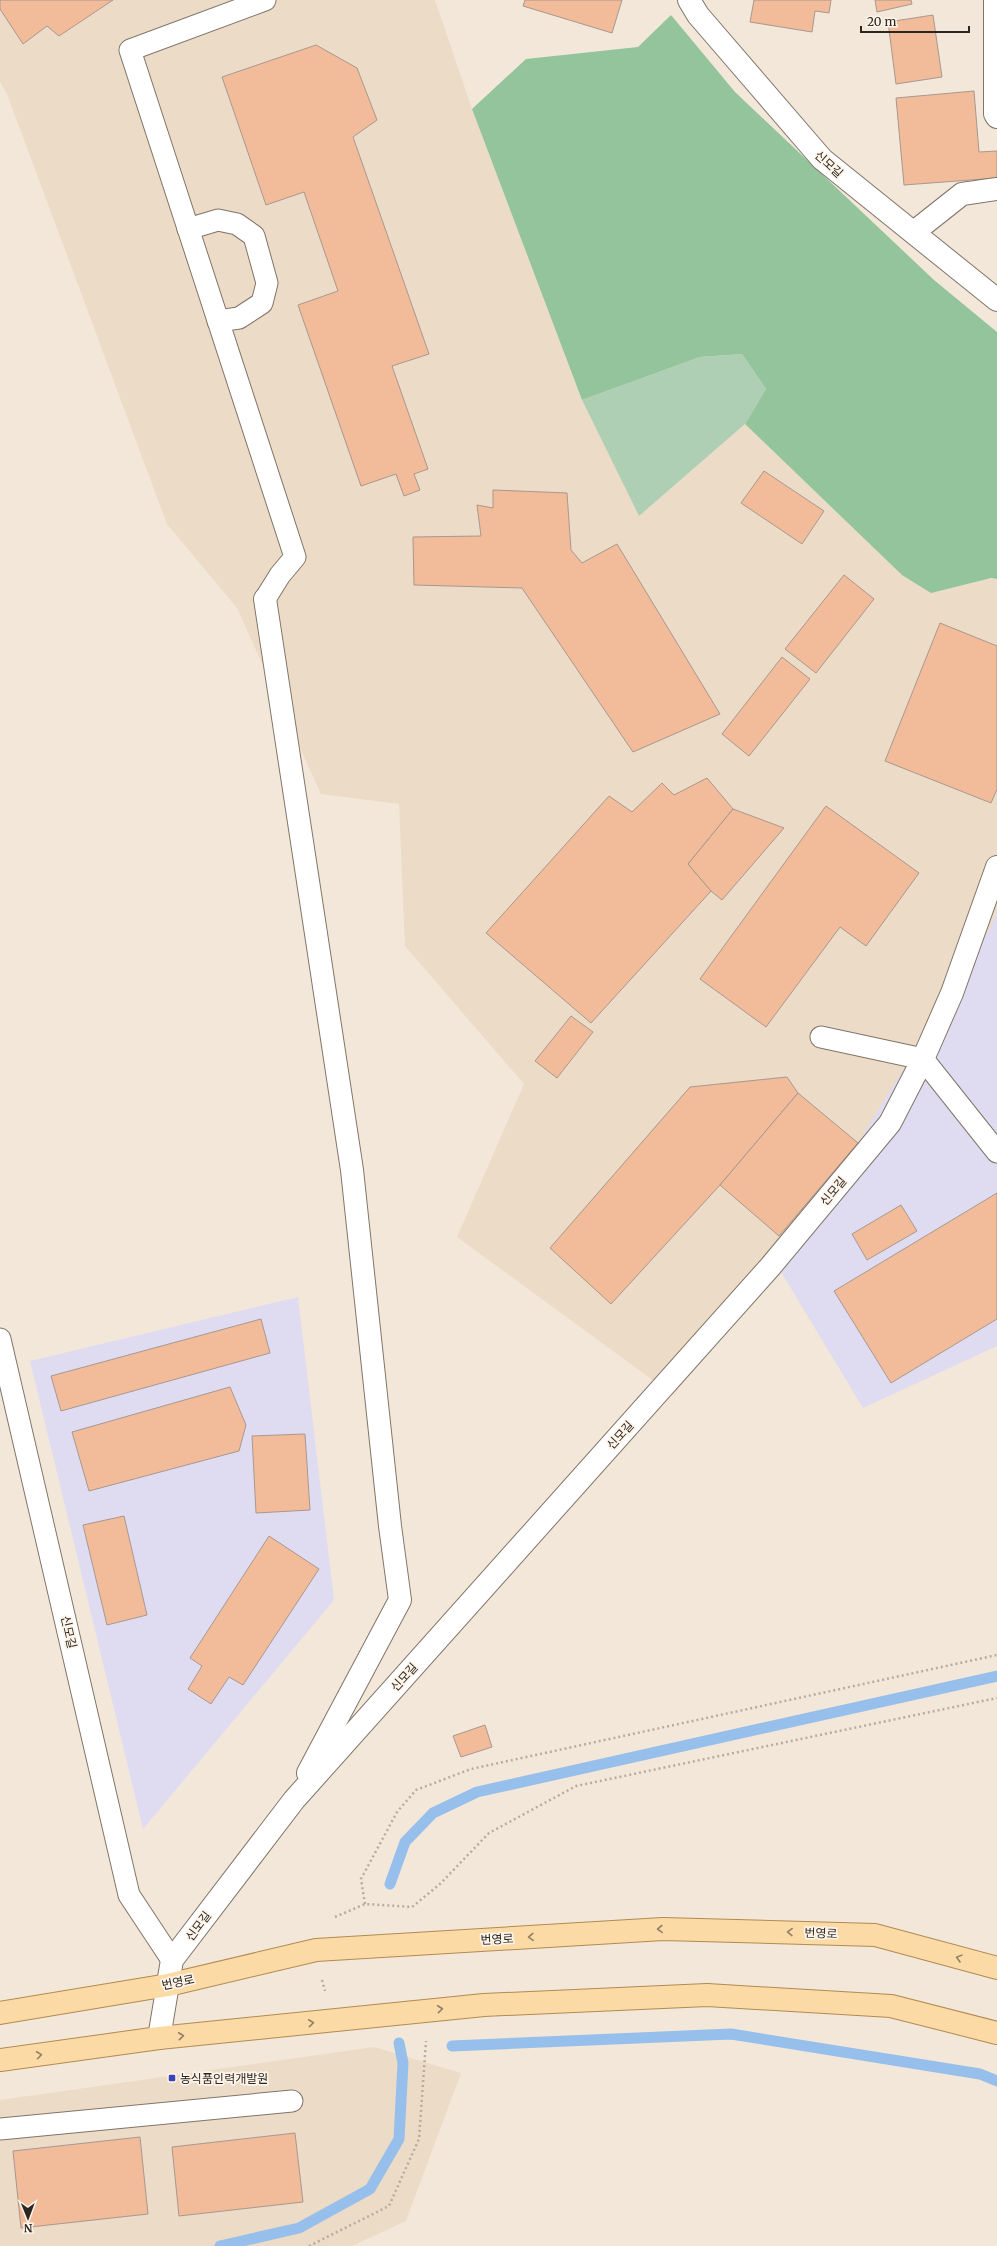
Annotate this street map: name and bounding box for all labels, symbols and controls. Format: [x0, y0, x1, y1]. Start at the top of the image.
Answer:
scale bar [861, 8, 969, 34]
text: 20 m [867, 14, 896, 29]
street label: 신모길 [812, 147, 846, 181]
street label: 신모길 [817, 1173, 849, 1209]
street label: 신모길 [603, 1418, 637, 1452]
street label: 신모길 [58, 1614, 80, 1650]
street label: 신모길 [387, 1660, 421, 1694]
street label: 신모길 [182, 1908, 214, 1944]
one-way arrow [657, 1925, 663, 1933]
street label: 번영로 [804, 1925, 838, 1941]
one-way arrow [787, 1928, 793, 1936]
street label: 번영로 [480, 1931, 514, 1947]
one-way arrow [528, 1932, 534, 1941]
one-way arrow [956, 1954, 963, 1962]
street label: 번영로 [160, 1971, 196, 1993]
one-way arrow [437, 2005, 443, 2014]
one-way arrow [308, 2018, 314, 2027]
one-way arrow [178, 2031, 184, 2040]
one-way arrow [36, 2051, 42, 2060]
place label: 농식품인력개발원 [180, 2071, 268, 2086]
marker: 농식품인력개발원 [167, 2073, 177, 2083]
north arrow [8, 2198, 48, 2238]
text: N [23, 2221, 33, 2235]

